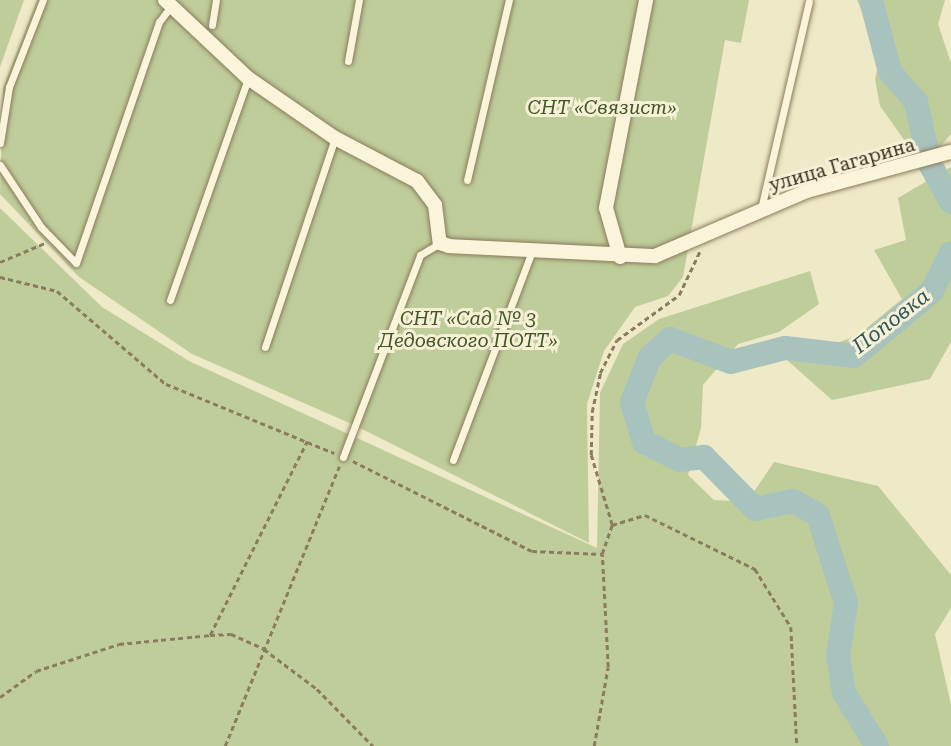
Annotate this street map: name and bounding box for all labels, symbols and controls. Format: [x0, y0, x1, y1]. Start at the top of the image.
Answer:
park label: СНТ «Связист» [527, 97, 677, 119]
street label: улица Гагарина [767, 133, 917, 197]
water label: Поповка [848, 283, 934, 359]
park label: СНТ «Сад № 3 Дедовского ПОТТ» [379, 308, 557, 352]

